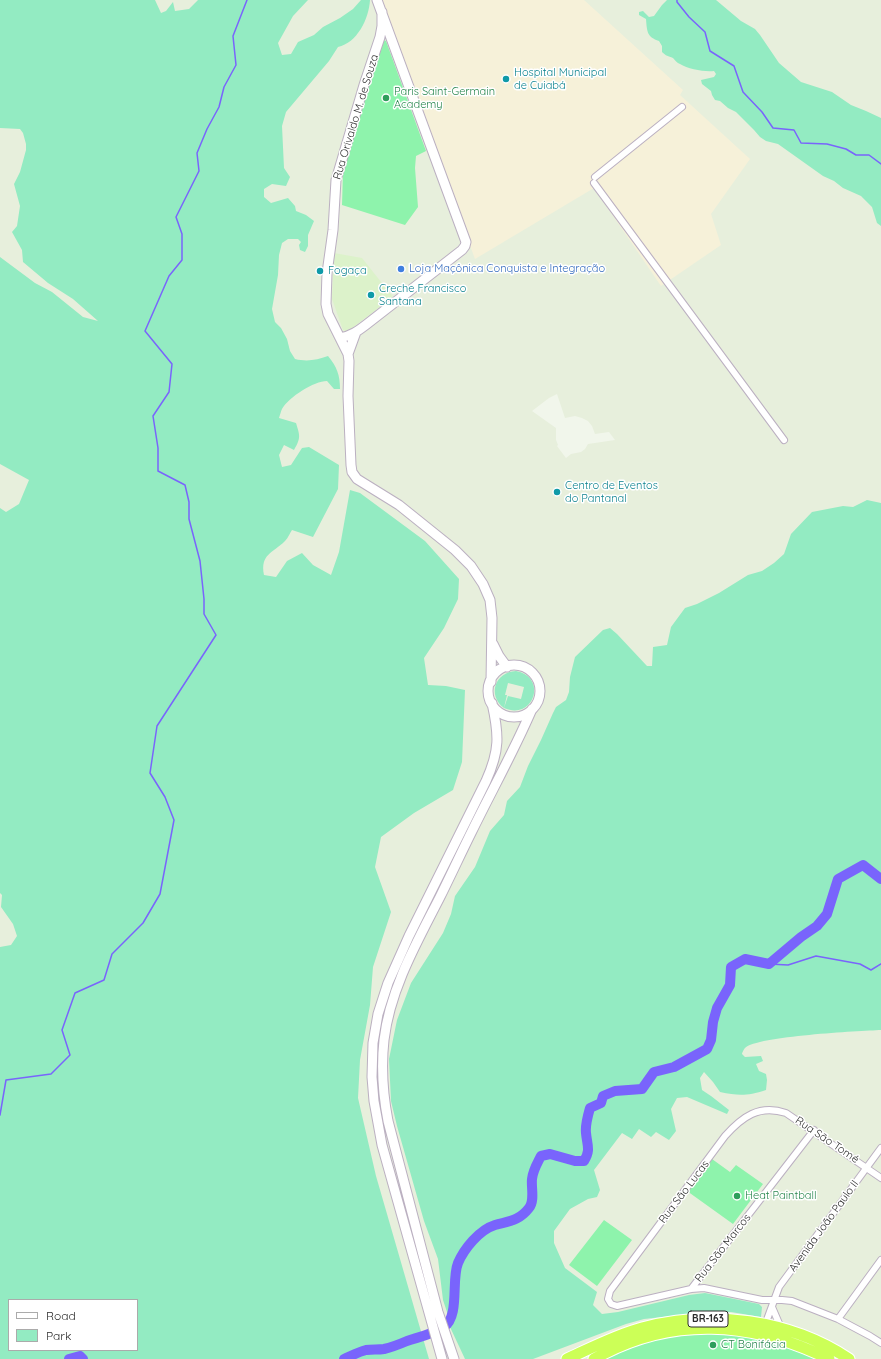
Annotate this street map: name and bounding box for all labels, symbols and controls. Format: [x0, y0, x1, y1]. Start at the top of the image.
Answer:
street label: Rua Orivaldo M. de Souza [331, 53, 381, 181]
place label: Hospital Municipal de Cuiabá [514, 66, 607, 92]
marker: Hospital Municipal de Cuiabá [501, 74, 511, 84]
place label: Paris Saint-Germain Academy [394, 85, 495, 111]
marker: Paris Saint-Germain Academy [381, 93, 391, 103]
place label: Loja Maçônica Conquista e Integração [409, 262, 605, 276]
place label: Fogaça [328, 264, 367, 278]
marker: Loja Maçônica Conquista e Integração [396, 264, 406, 274]
marker: Fogaça [315, 266, 325, 276]
place label: Creche Francisco Santana [379, 282, 466, 308]
marker: Creche Francisco Santana [366, 290, 376, 300]
place label: Centro de Eventos do Pantanal [565, 479, 658, 505]
marker: Centro de Eventos do Pantanal [552, 487, 562, 497]
street label: Rua São Tomé [793, 1114, 861, 1166]
street label: Rua São Lucas [656, 1158, 712, 1226]
street label: Avenida João Paulo II [786, 1178, 862, 1274]
place label: Heat Paintball [745, 1189, 817, 1203]
marker: Heat Paintball [732, 1191, 742, 1201]
street label: Rua São Marcos [692, 1211, 754, 1285]
legend [8, 1299, 138, 1351]
text: Road [46, 1308, 76, 1323]
road number: BR-163 [688, 1311, 728, 1327]
text: Park [46, 1328, 71, 1343]
place label: CT Bonifácia [721, 1338, 786, 1352]
marker: CT Bonifácia [708, 1340, 718, 1350]

